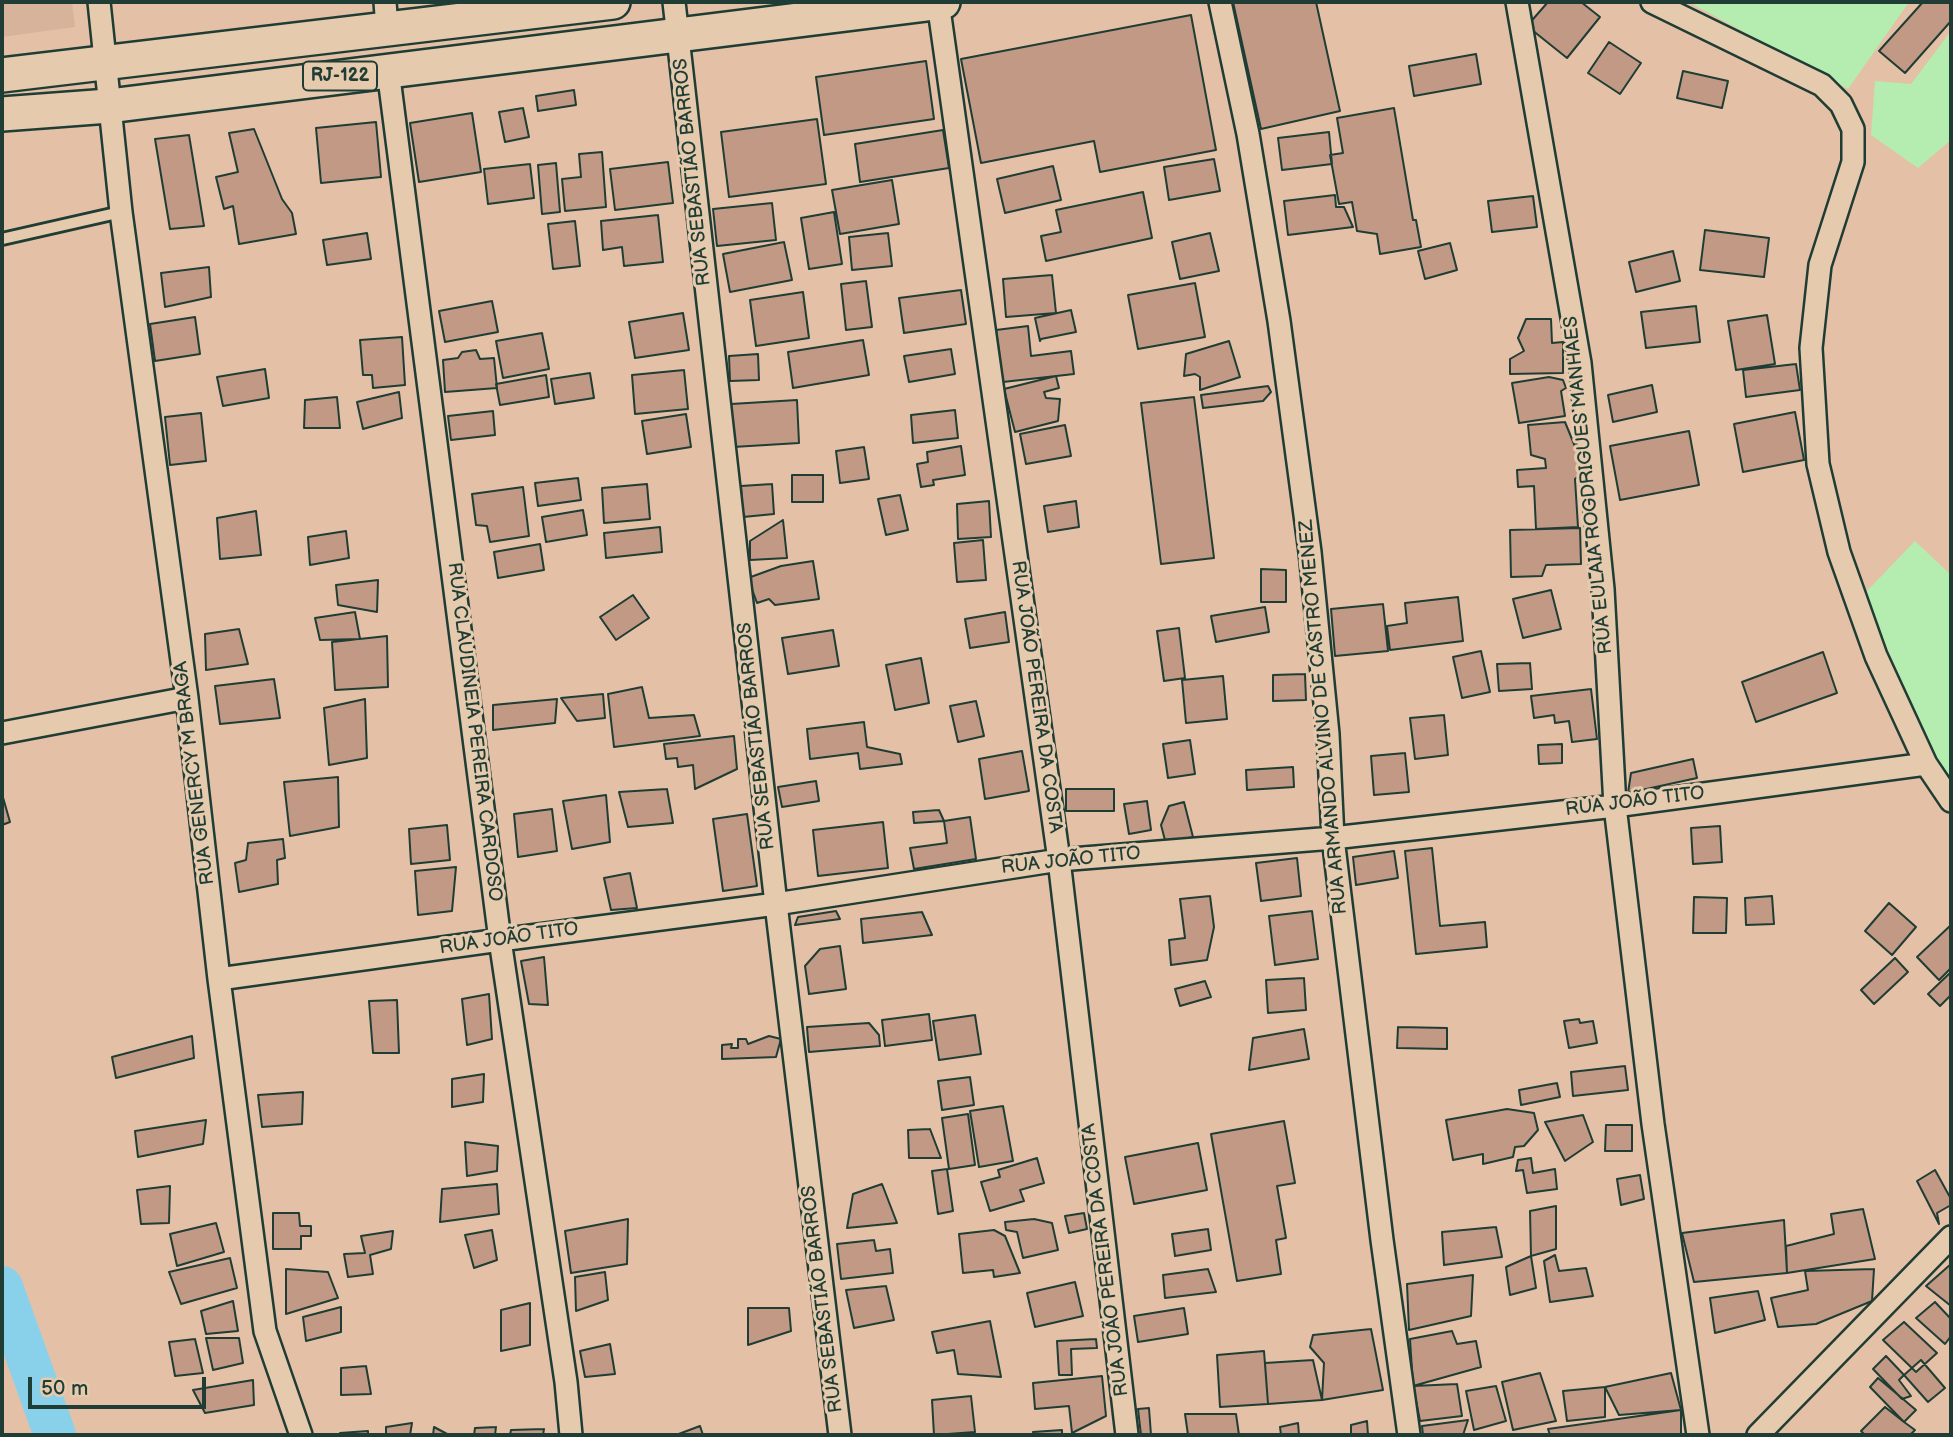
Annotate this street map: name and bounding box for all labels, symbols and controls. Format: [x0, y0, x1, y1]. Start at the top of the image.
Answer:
street label: RUA SEBASTIÃO BARROS [670, 57, 716, 287]
road number: RJ-122 [303, 62, 377, 90]
street label: RUA EULAIA ROGDRIGUES MANHAES [1560, 315, 1618, 655]
street label: RUA ARMANDO ALVINO DE CASTRO MENEZ [1295, 519, 1353, 915]
street label: RUA JOÃO PEREIRA DA COSTA [1006, 559, 1066, 835]
street label: RUA CLAUDINEIA PEREIRA CARDOSO [442, 561, 506, 903]
street label: RUA SEBASTIÃO BARROS [734, 621, 780, 851]
street label: RUA GENERCY M BRAGA [170, 660, 220, 886]
street label: RUA JOÃO TITO [1564, 782, 1706, 822]
street label: RUA JOÃO TITO [1000, 842, 1142, 880]
street label: RUA JOÃO TITO [438, 918, 580, 960]
street label: RUA JOÃO PEREIRA DA COSTA [1078, 1122, 1134, 1398]
street label: RUA SEBASTIÃO BARROS [798, 1184, 848, 1414]
scale bar [32, 1364, 210, 1408]
text: 50 m [41, 1376, 88, 1401]

